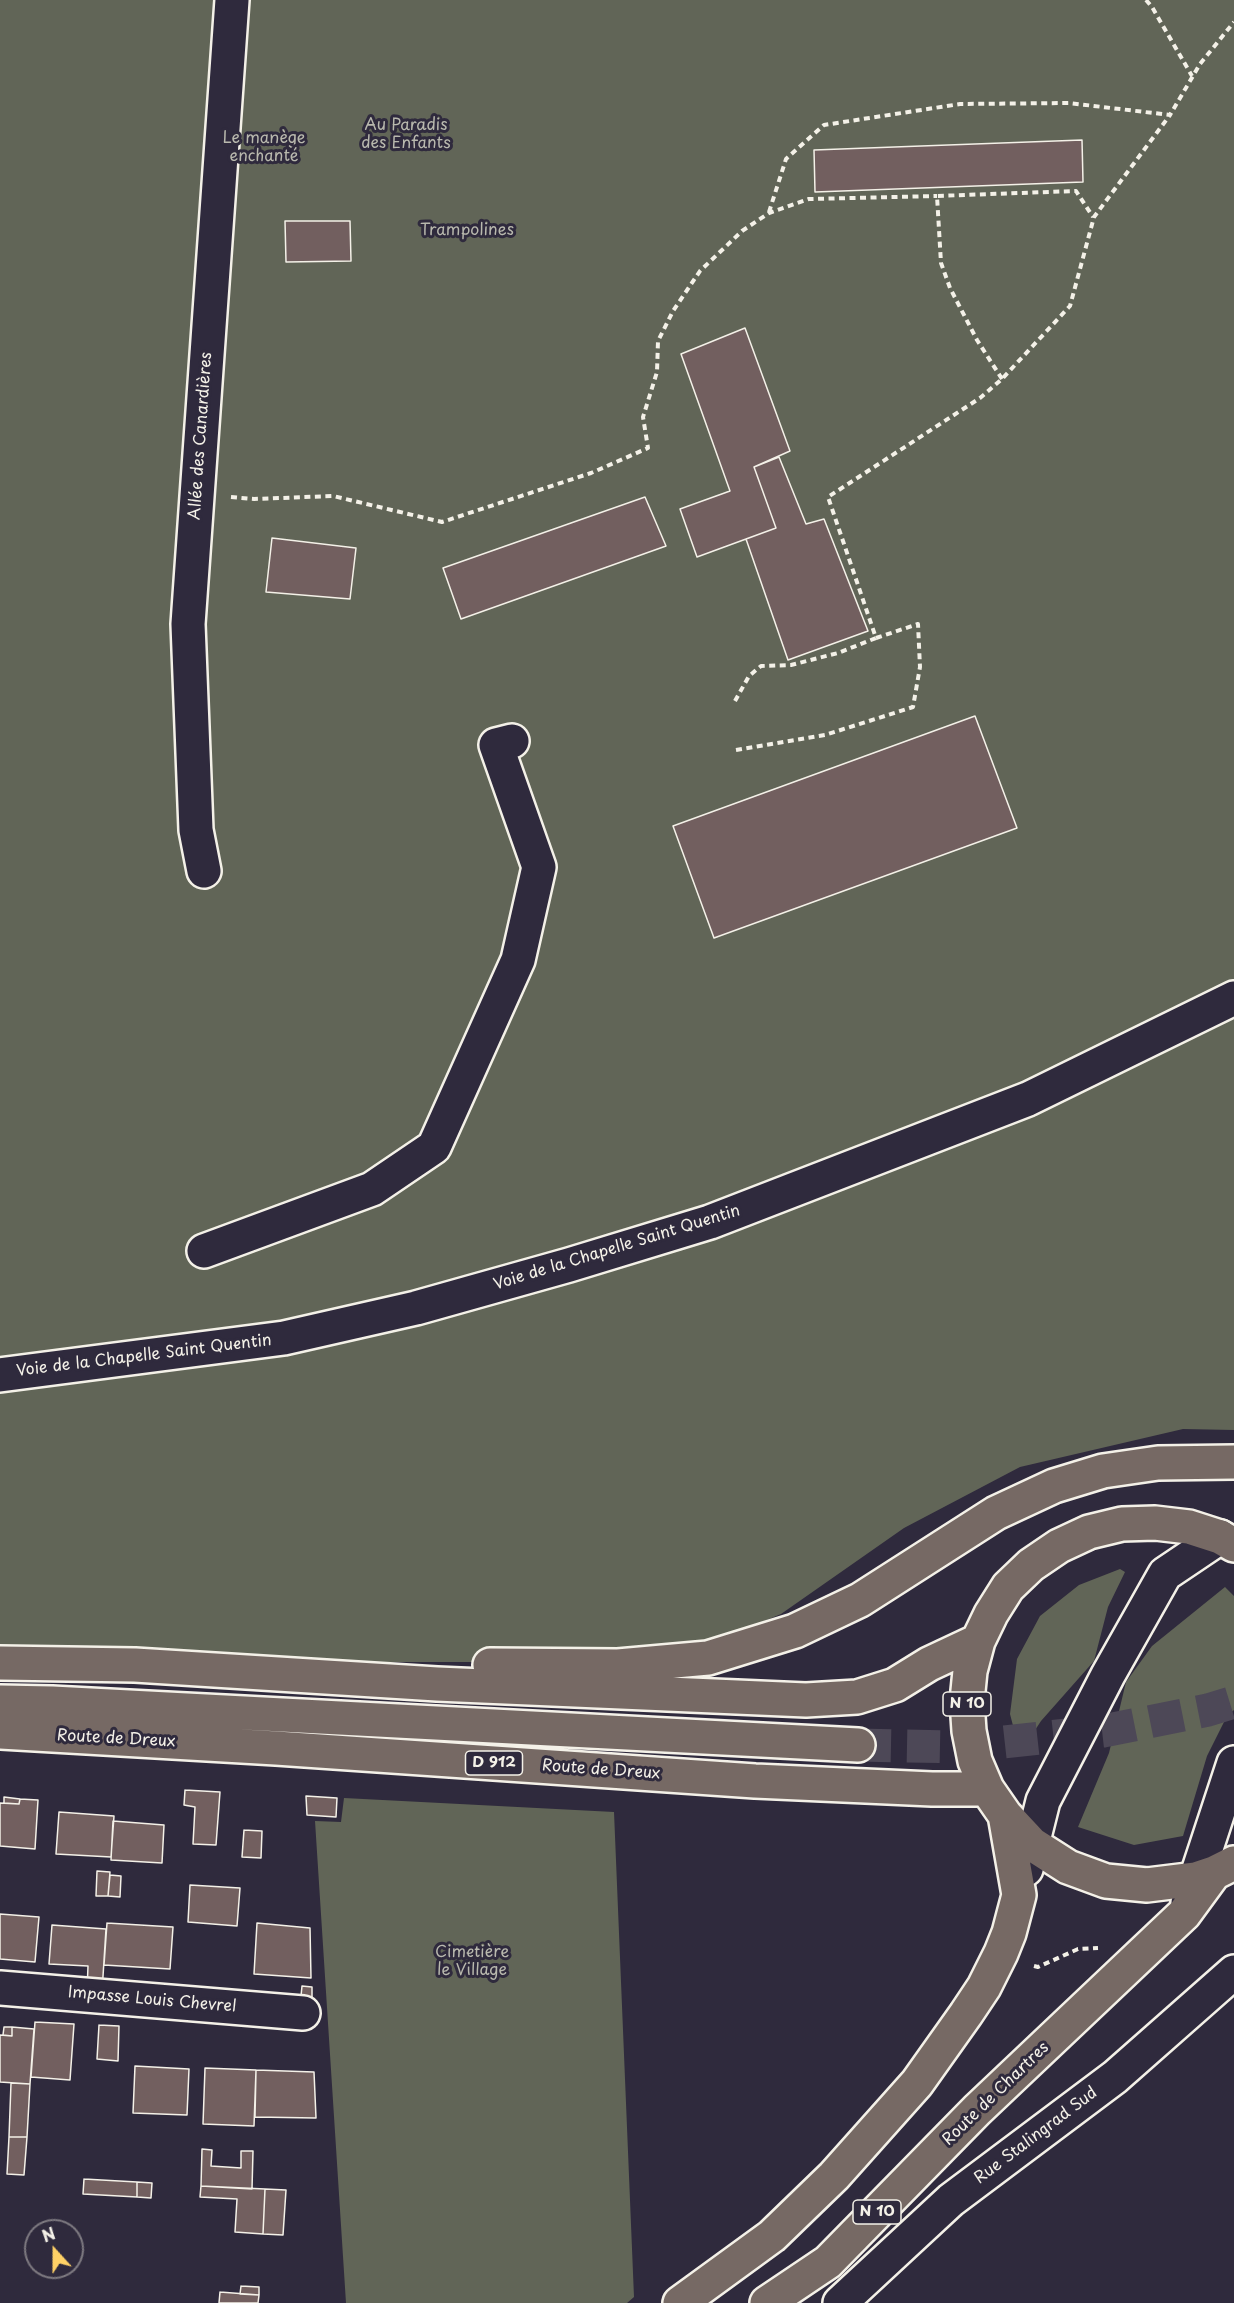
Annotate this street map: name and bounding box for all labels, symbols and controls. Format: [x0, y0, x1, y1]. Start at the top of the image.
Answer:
park label: Au Paradis des Enfants [361, 116, 451, 154]
park label: Le manège enchanté [222, 129, 306, 167]
park label: Trampolines [420, 221, 514, 241]
street label: Allée des Canardières [186, 351, 216, 521]
street label: Voie de la Chapelle Saint Quentin [491, 1201, 743, 1295]
street label: Voie de la Chapelle Saint Quentin [15, 1331, 273, 1381]
road number: N 10 [943, 1692, 991, 1716]
street label: Route de Dreux [56, 1726, 176, 1752]
road number: D 912 [466, 1751, 522, 1775]
street label: Route de Dreux [541, 1756, 661, 1784]
park label: Cimetière le Village [435, 1943, 509, 1981]
street label: Impasse Louis Chevrel [67, 1983, 237, 2017]
street label: Route de Chartres [939, 2038, 1053, 2150]
street label: Rue Stalingrad Sud [971, 2083, 1101, 2189]
road number: N 10 [853, 2200, 901, 2224]
north arrow [24, 2219, 84, 2279]
text: N [38, 2221, 58, 2248]

